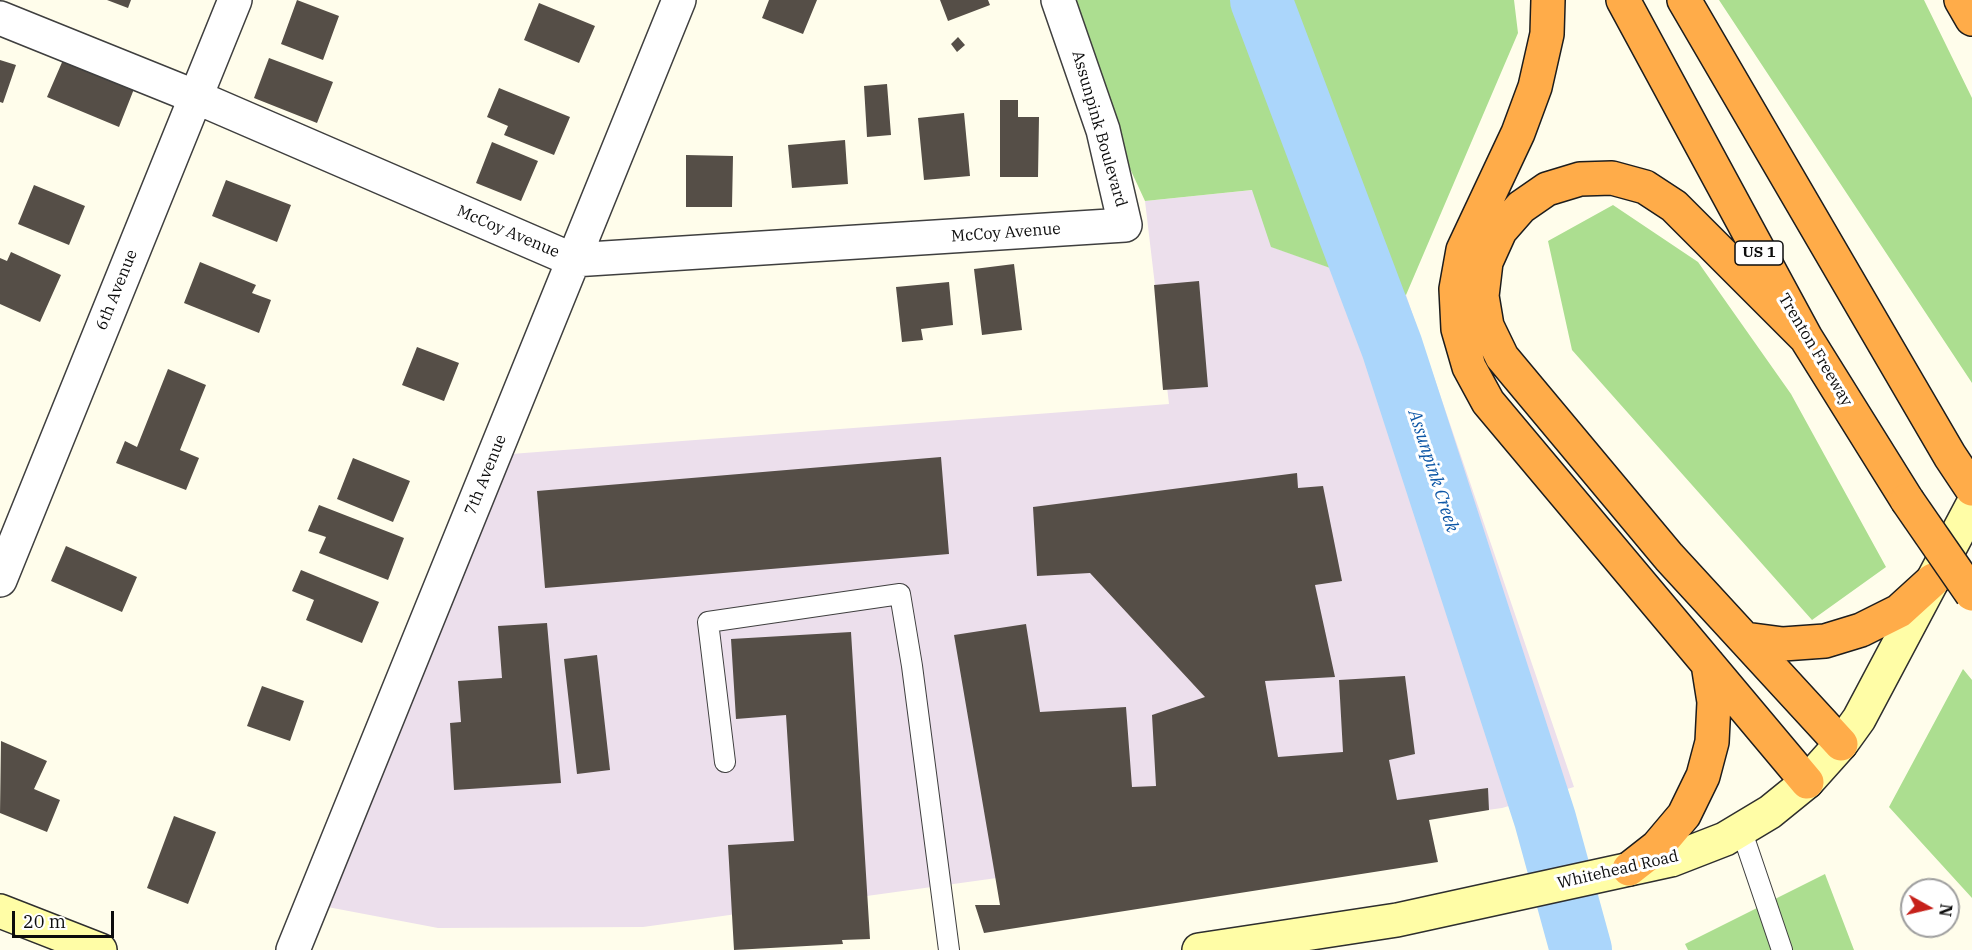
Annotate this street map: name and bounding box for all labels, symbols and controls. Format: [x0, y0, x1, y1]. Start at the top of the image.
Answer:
street label: Assunpink Boulevard [1067, 49, 1131, 209]
street label: McCoy Avenue [454, 202, 562, 262]
street label: McCoy Avenue [951, 220, 1061, 246]
road number: US 1 [1735, 241, 1783, 265]
street label: 6th Avenue [92, 247, 142, 333]
street label: Trenton Freeway [1774, 290, 1856, 410]
water label: Assunpink Creek [1403, 407, 1463, 535]
street label: 7th Avenue [461, 432, 511, 518]
street label: Whitehead Road [1556, 847, 1680, 893]
north arrow [1900, 878, 1960, 938]
scale bar [15, 899, 117, 937]
text: N [1935, 903, 1957, 918]
text: 20 m [23, 910, 66, 933]

